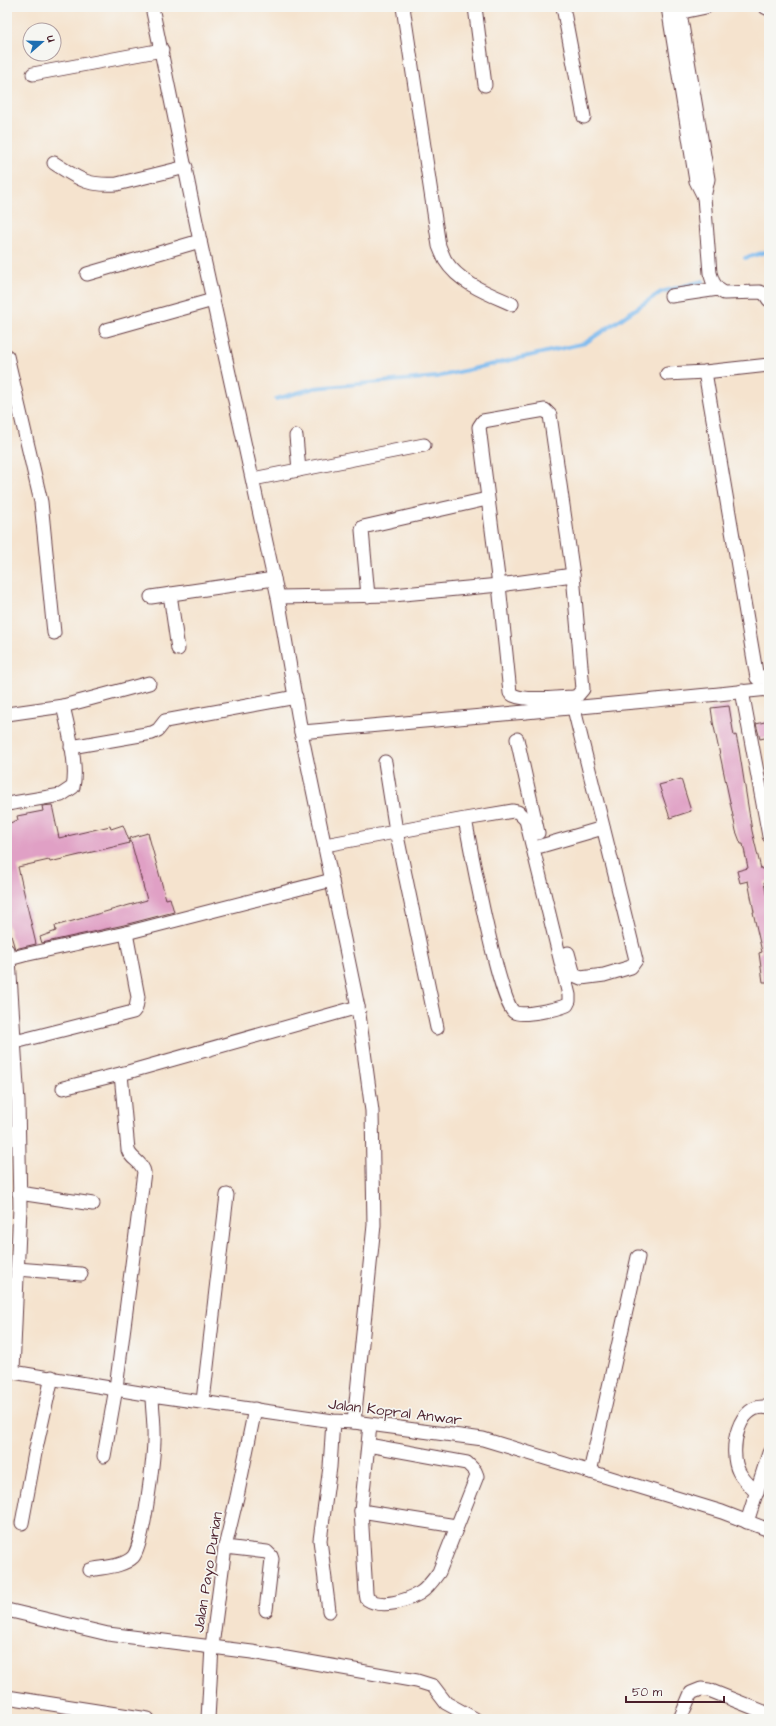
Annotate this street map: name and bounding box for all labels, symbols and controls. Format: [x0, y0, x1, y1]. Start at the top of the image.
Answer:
north arrow [22, 22, 62, 62]
text: U [42, 32, 59, 44]
street label: Jalan Kopral Anwar [327, 1393, 463, 1431]
street label: Jalan Payo Durian [188, 1510, 229, 1634]
scale bar [626, 1678, 724, 1704]
text: 50 m [632, 1684, 663, 1701]

